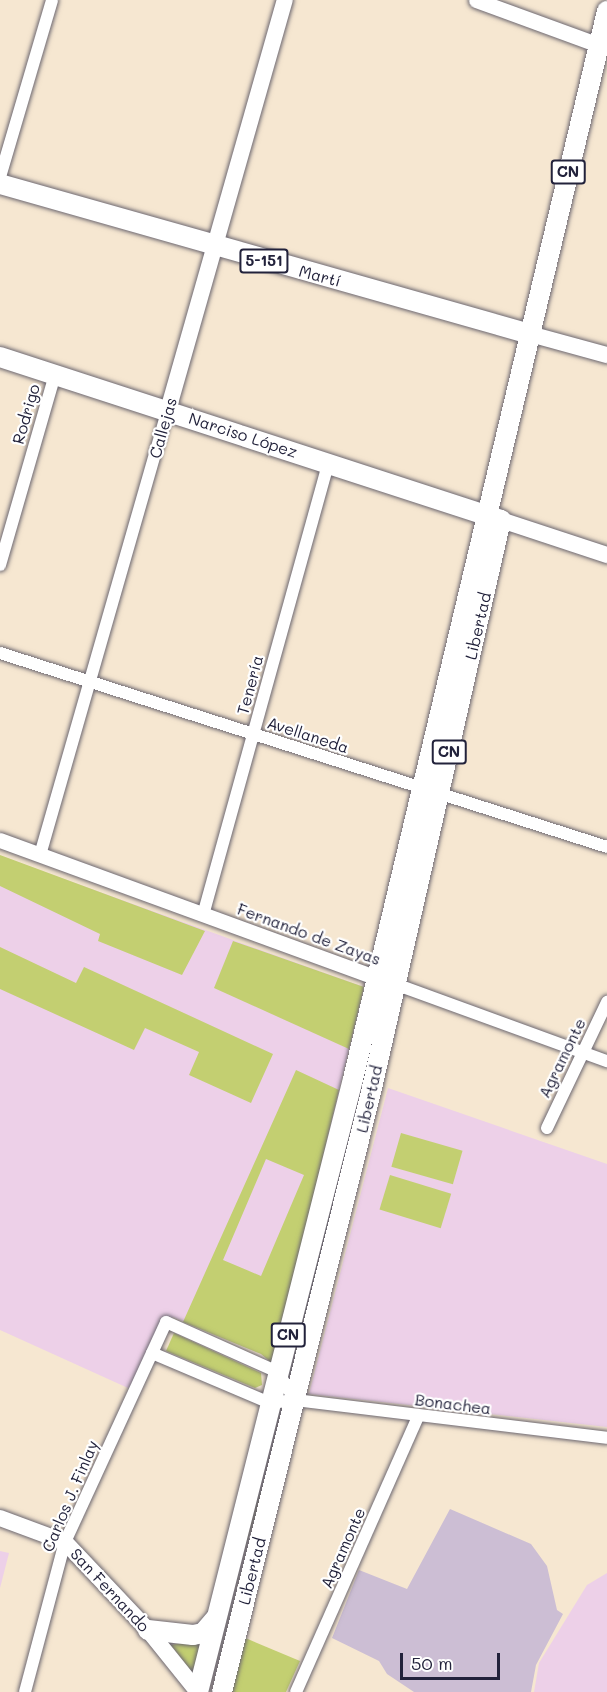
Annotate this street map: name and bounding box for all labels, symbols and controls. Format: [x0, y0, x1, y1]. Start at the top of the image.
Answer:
road number: CN [550, 160, 586, 184]
road number: 5-151 [238, 249, 290, 273]
street label: Martí [297, 261, 343, 291]
street label: Rodrigo [8, 382, 44, 446]
street label: Callejas [145, 395, 181, 461]
street label: Narciso López [186, 408, 300, 462]
street label: Libertad [461, 590, 495, 662]
street label: Tenería [233, 653, 267, 717]
street label: Avellaneda [265, 713, 351, 757]
road number: CN [431, 740, 467, 764]
street label: Fernando de Zayas [235, 899, 383, 969]
street label: Agramonte [534, 1015, 590, 1101]
street label: Libertad [352, 1063, 386, 1135]
road number: CN [270, 1323, 306, 1347]
street label: Bonachea [414, 1390, 492, 1418]
street label: Carlos J. Finlay [38, 1437, 102, 1555]
street label: Agramonte [317, 1505, 369, 1591]
street label: Libertad [234, 1535, 270, 1607]
street label: San Fernando [66, 1544, 154, 1636]
scale bar [403, 1641, 504, 1679]
text: 50 m [411, 1651, 453, 1675]

